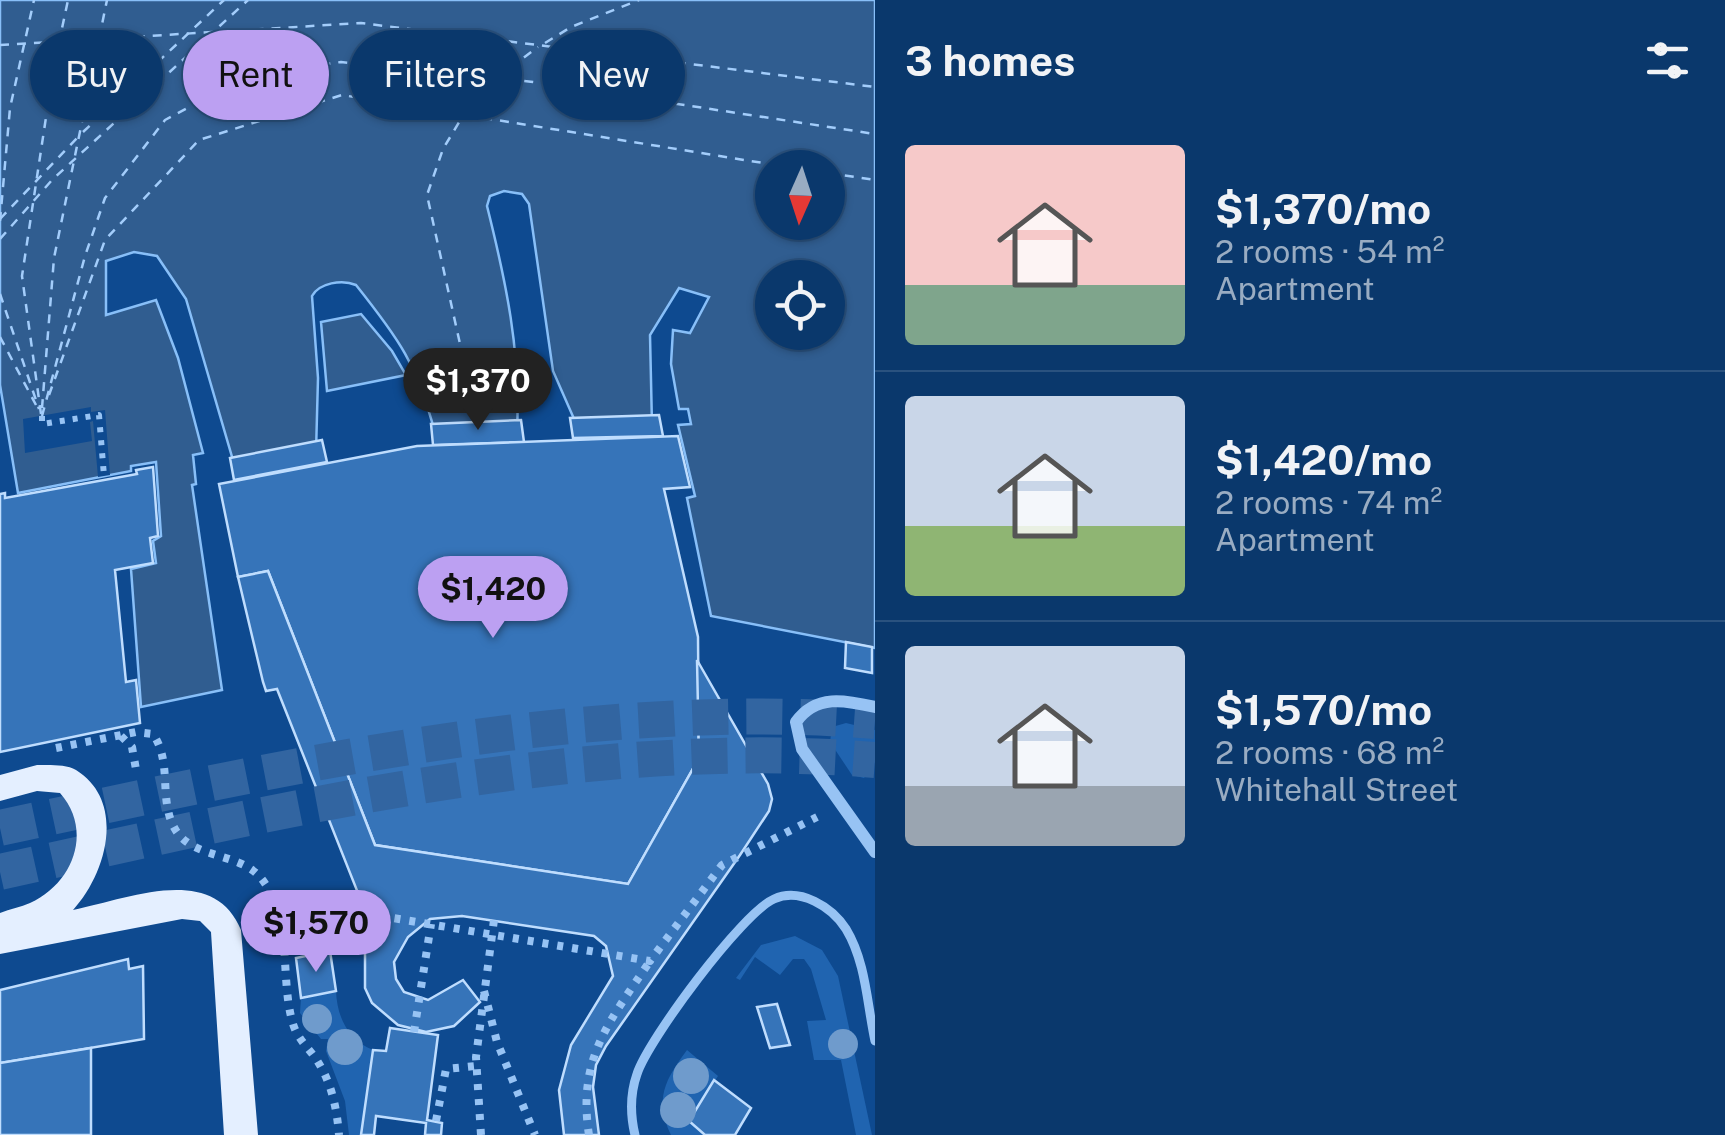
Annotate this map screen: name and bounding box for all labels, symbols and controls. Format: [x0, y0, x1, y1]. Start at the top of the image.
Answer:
chip: Buy [30, 30, 163, 120]
chip: Rent [183, 30, 329, 120]
chip: Filters [349, 30, 522, 120]
chip: New [542, 30, 685, 120]
icon: filters [1640, 33, 1695, 88]
text: 3 homes [905, 36, 1075, 85]
north arrow [755, 150, 845, 240]
map controls [755, 150, 845, 350]
text: $1,370/mo [1215, 184, 1431, 233]
icon: home [985, 185, 1105, 305]
text: 2 rooms · 54 m² [1215, 233, 1444, 270]
button: locate [755, 260, 845, 350]
text: Apartment [1215, 270, 1375, 307]
pin: $1,370 [397, 348, 559, 433]
text: $1,370 [425, 362, 531, 399]
text: $1,420/mo [1215, 435, 1432, 484]
icon: home [985, 436, 1105, 556]
text: 2 rooms · 74 m² [1215, 484, 1442, 521]
text: Apartment [1215, 521, 1375, 558]
pin: $1,420 [412, 556, 574, 641]
text: $1,420 [440, 570, 546, 607]
text: $1,570/mo [1215, 685, 1432, 734]
icon: home [985, 686, 1105, 806]
text: 2 rooms · 68 m² [1215, 734, 1444, 771]
text: Whitehall Street [1215, 771, 1458, 808]
pin: $1,570 [235, 890, 397, 975]
text: $1,570 [263, 904, 369, 941]

